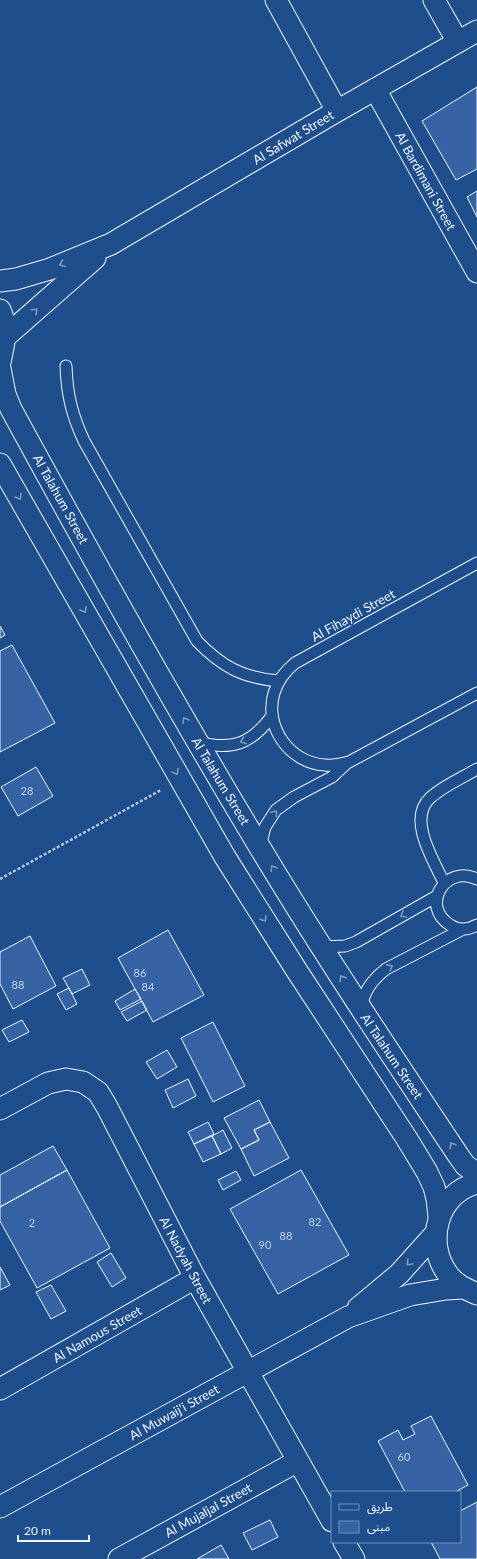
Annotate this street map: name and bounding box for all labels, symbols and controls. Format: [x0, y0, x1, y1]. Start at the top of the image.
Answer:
street label: Al Safwat Street [250, 106, 337, 167]
street label: Al Bardimani Street [392, 129, 460, 233]
one-way arrow [59, 260, 66, 268]
one-way arrow [30, 308, 38, 316]
street label: Al Talahum Street [30, 452, 92, 547]
one-way arrow [15, 493, 22, 500]
street label: Al Fihaydi Street [308, 585, 398, 645]
one-way arrow [79, 606, 86, 613]
one-way arrow [182, 717, 189, 724]
street label: Al Talahum Street [188, 734, 254, 828]
one-way arrow [240, 736, 248, 744]
one-way arrow [172, 768, 179, 775]
house number: 28 [21, 784, 33, 797]
one-way arrow [270, 810, 277, 817]
one-way arrow [270, 865, 277, 872]
one-way arrow [400, 911, 407, 918]
one-way arrow [260, 915, 267, 922]
one-way arrow [386, 965, 393, 972]
house number: 86 [134, 966, 146, 979]
one-way arrow [339, 975, 346, 982]
house number: 88 [12, 978, 24, 991]
house number: 84 [142, 980, 155, 993]
street label: Al Talahum Street [357, 1010, 427, 1102]
one-way arrow [449, 1142, 457, 1149]
street label: Al Nadyah Street [156, 1214, 216, 1307]
house number: 82 [309, 1215, 321, 1228]
house number: 2 [29, 1216, 35, 1229]
house number: 88 [280, 1229, 292, 1242]
house number: 90 [259, 1238, 272, 1251]
one-way arrow [407, 1258, 414, 1266]
street label: Al Namous Street [50, 1302, 145, 1366]
street label: Al Muwaij'i Street [126, 1380, 222, 1443]
house number: 60 [398, 1450, 411, 1463]
street label: Al Mujaljal Street [162, 1479, 255, 1541]
legend [331, 1491, 461, 1543]
text: طريق [367, 1499, 393, 1515]
scale bar [18, 1517, 89, 1543]
text: مبنى [367, 1519, 390, 1534]
text: 20 m [24, 1523, 51, 1538]

